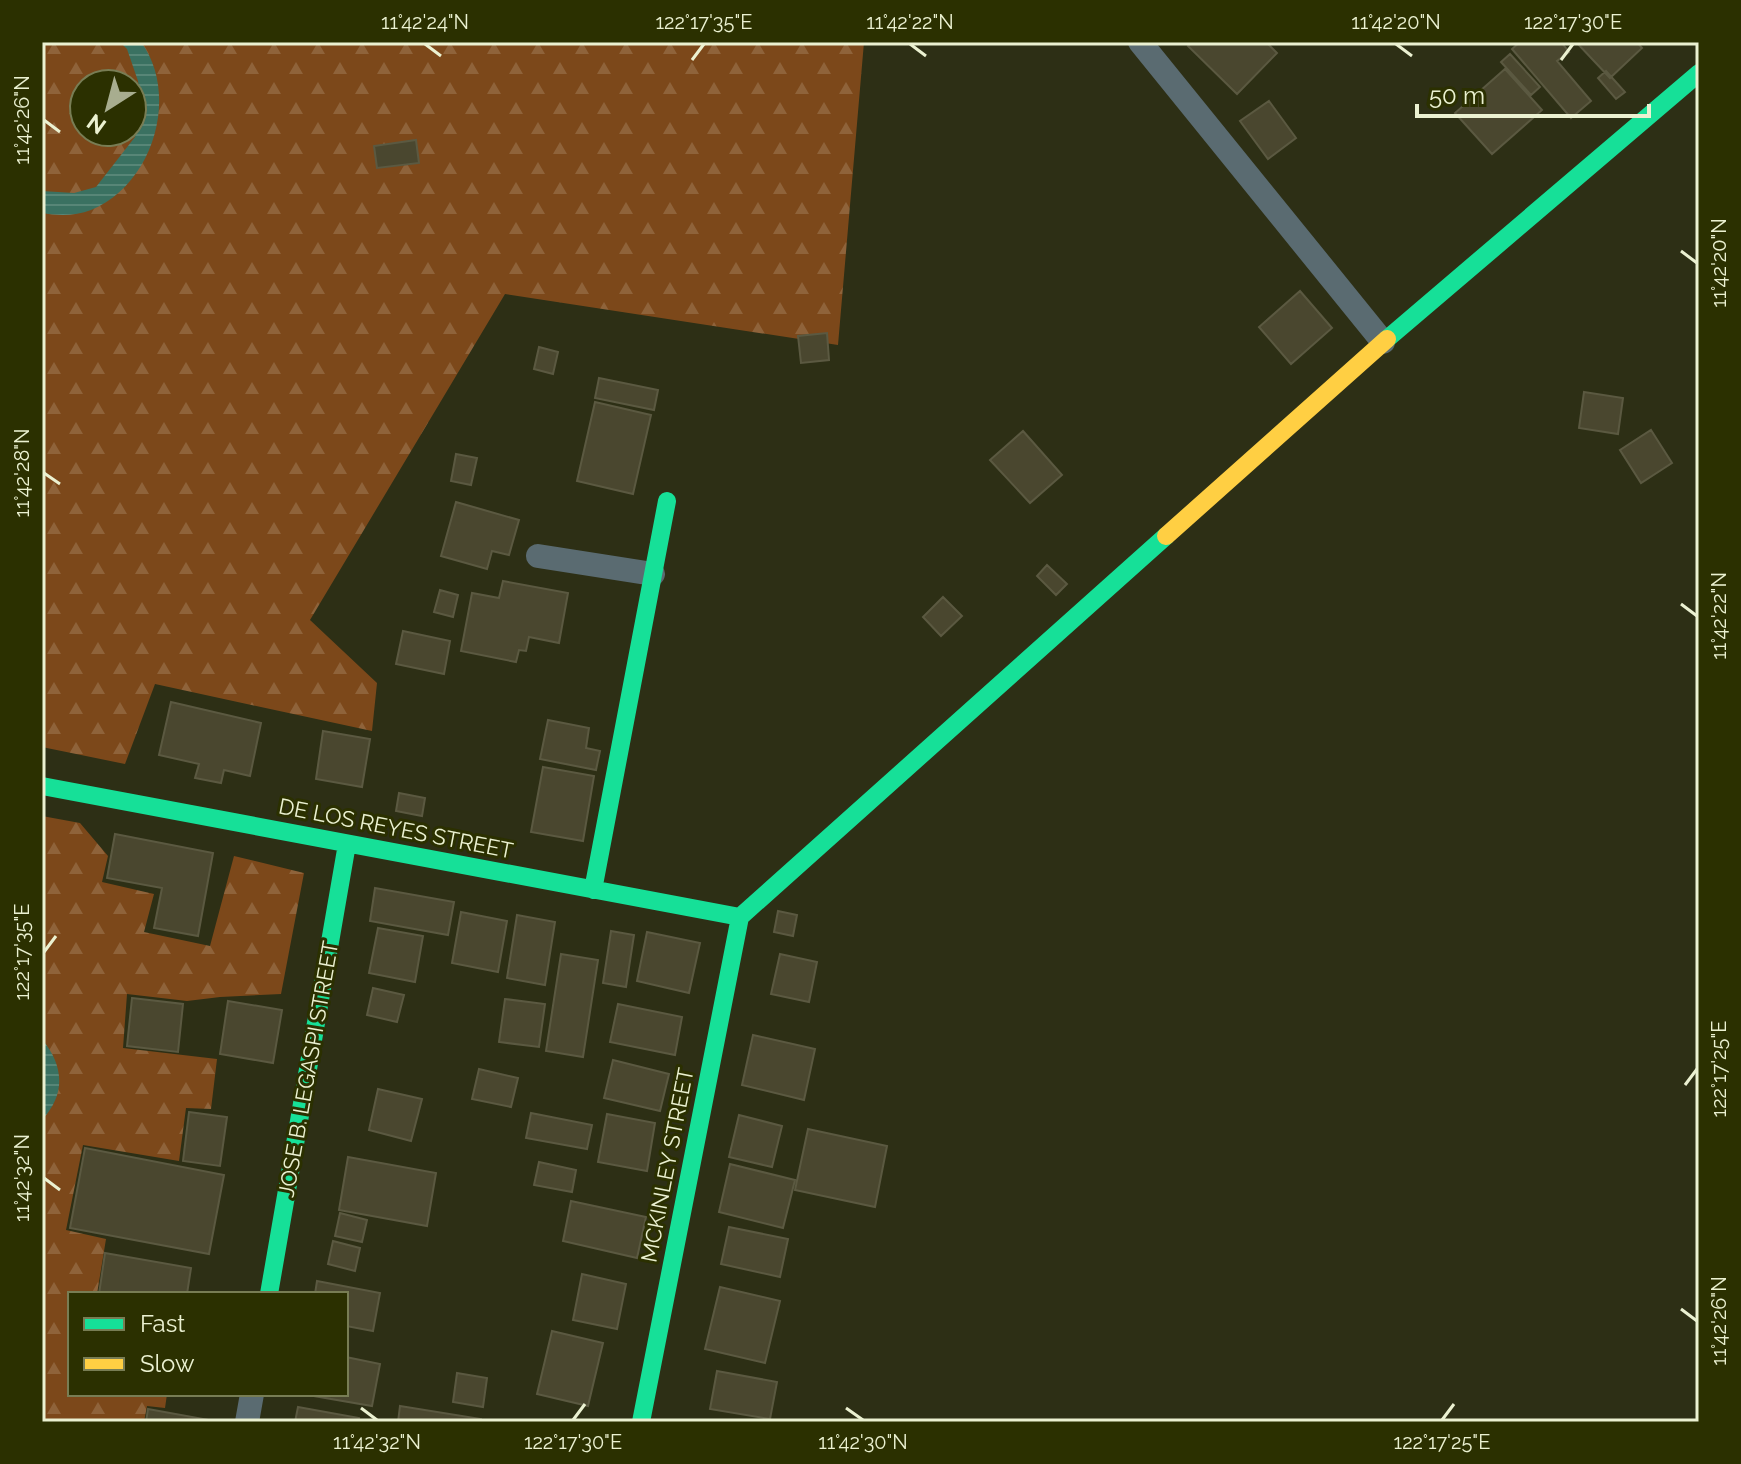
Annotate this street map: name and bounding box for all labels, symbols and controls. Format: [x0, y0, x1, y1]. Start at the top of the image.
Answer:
text: 11°42'24"N [381, 10, 469, 34]
text: 122°17'35"E [656, 10, 752, 34]
text: 11°42'22"N [866, 10, 954, 34]
text: 11°42'20"N [1351, 10, 1441, 34]
text: 122°17'30"E [1524, 10, 1622, 34]
north arrow [68, 68, 148, 148]
scale bar [1417, 68, 1649, 118]
text: 11°42'26"N [10, 75, 34, 165]
text: 50 m [1429, 81, 1485, 110]
text: N [82, 109, 111, 140]
text: 11°42'20"N [1707, 218, 1731, 308]
text: 11°42'28"N [10, 428, 34, 518]
text: 11°42'22"N [1707, 572, 1731, 660]
street label: DE LOS REYES STREET [277, 793, 516, 864]
text: 122°17'35"E [10, 904, 34, 1000]
street label: JOSE B. LEGASPI STREET [273, 938, 343, 1199]
text: 122°17'25"E [1707, 1021, 1731, 1117]
street label: MCKINLEY STREET [635, 1065, 699, 1265]
text: 11°42'32"N [10, 1134, 34, 1222]
text: 11°42'26"N [1707, 1276, 1731, 1366]
legend [68, 1292, 348, 1396]
text: Fast [140, 1309, 185, 1338]
text: Slow [140, 1349, 195, 1378]
text: 11°42'32"N [333, 1430, 421, 1454]
text: 122°17'30"E [524, 1430, 622, 1454]
text: 11°42'30"N [818, 1430, 908, 1454]
text: 122°17'25"E [1394, 1430, 1490, 1454]

